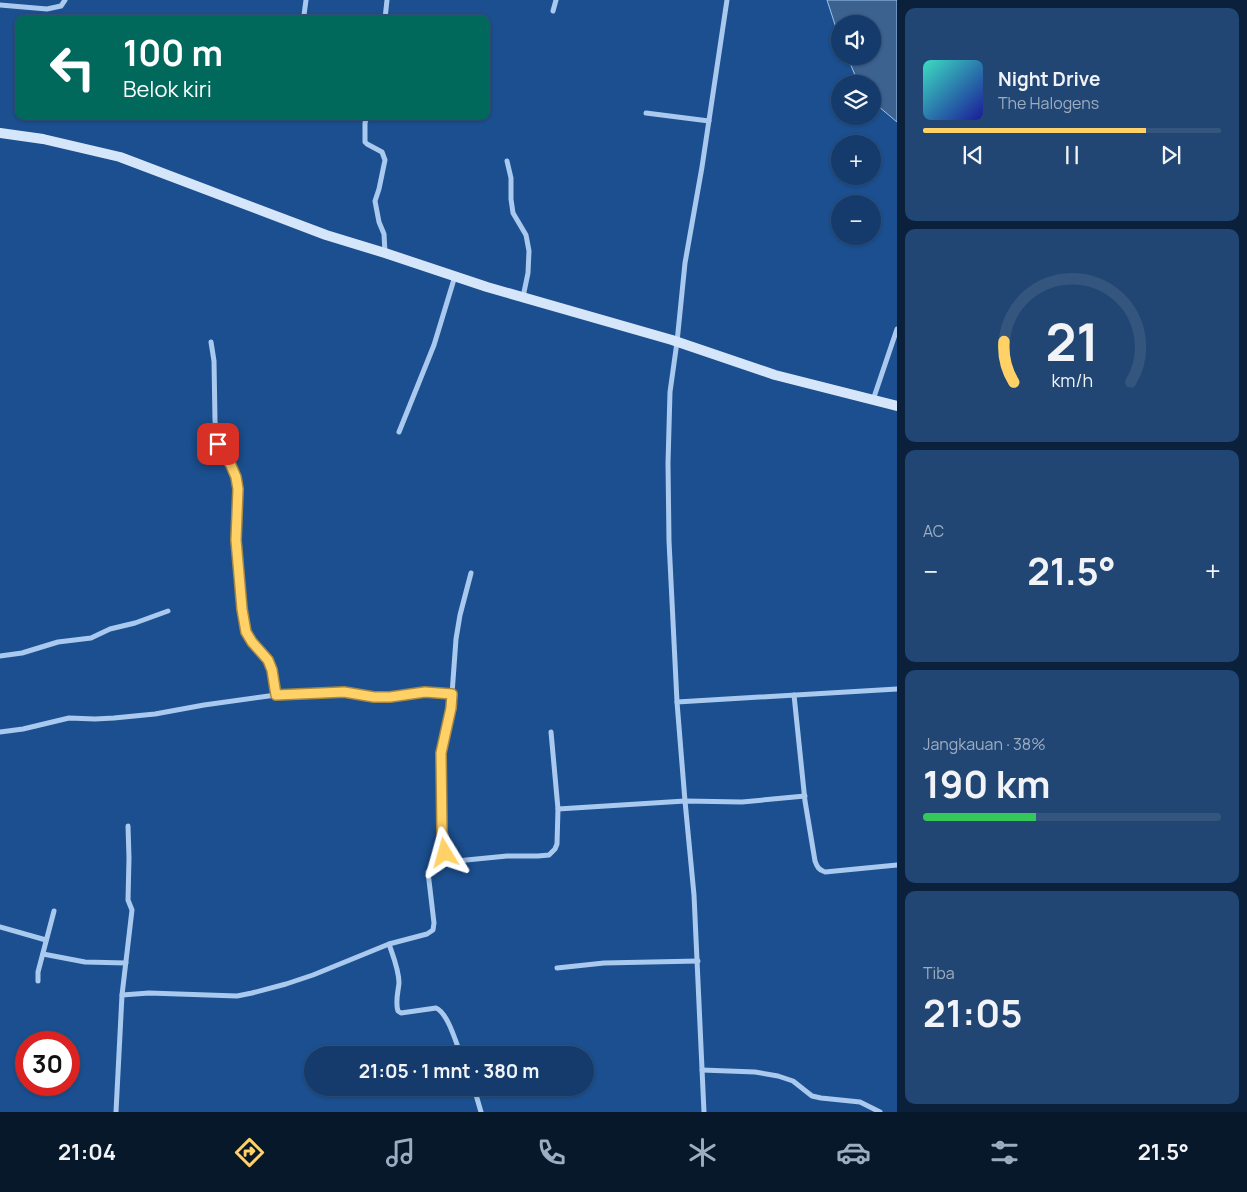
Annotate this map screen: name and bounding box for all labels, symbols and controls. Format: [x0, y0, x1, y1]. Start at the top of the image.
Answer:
map controls [831, 15, 881, 245]
button: sound [831, 15, 881, 65]
text: 100 m [123, 29, 223, 77]
icon: left [40, 35, 105, 100]
text: Night Drive [998, 66, 1100, 92]
text: Belok kiri [123, 74, 212, 104]
button: layers [831, 75, 881, 125]
text: The Halogens [998, 92, 1099, 114]
button: + [831, 135, 881, 185]
icon: previous [959, 141, 987, 169]
icon: pause [1058, 141, 1086, 169]
icon: next [1157, 141, 1185, 169]
button: − [831, 195, 881, 245]
text: 21 [1045, 306, 1099, 377]
text: km/h [1051, 368, 1093, 392]
pin [197, 423, 239, 465]
icon: arrive [204, 430, 232, 458]
text: AC [923, 520, 944, 542]
text: 21.5° [1027, 544, 1116, 596]
text: − [923, 552, 938, 590]
text: + [1205, 552, 1221, 590]
text: Jangkauan · 38% [923, 733, 1046, 755]
text: 190 km [923, 757, 1050, 809]
position arrow [418, 826, 470, 878]
text: Tiba [923, 962, 955, 984]
text: 21:05 [923, 986, 1023, 1038]
speed limit sign: 30 [15, 1031, 80, 1096]
text: 21:05 · 1 mnt · 380 m [359, 1058, 539, 1084]
icon: directions [232, 1135, 267, 1170]
icon: music [383, 1135, 418, 1170]
icon: phone [534, 1135, 569, 1170]
icon: climate [685, 1135, 720, 1170]
icon: car [836, 1135, 871, 1170]
icon: filters [987, 1135, 1022, 1170]
text: 21:04 [58, 1137, 116, 1167]
text: 21.5° [1138, 1137, 1189, 1167]

